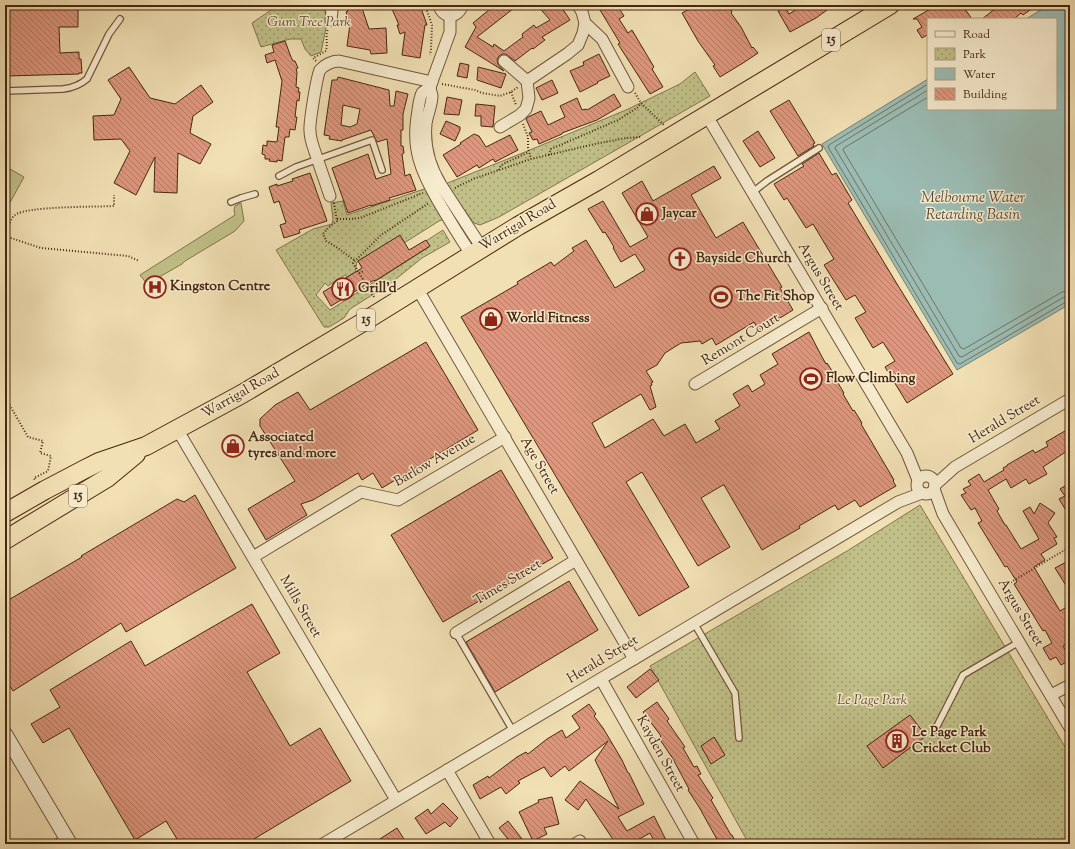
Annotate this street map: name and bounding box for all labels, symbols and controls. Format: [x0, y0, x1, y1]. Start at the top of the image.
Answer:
park label: Gum Tree Park [267, 13, 351, 33]
legend [927, 18, 1057, 110]
text: Road [963, 26, 990, 44]
road number: 15 [822, 29, 840, 51]
text: Park [963, 46, 986, 64]
text: Water [963, 66, 996, 84]
text: Building [963, 86, 1007, 104]
water label: Melbourne Water Retarding Basin [921, 188, 1026, 226]
street label: Warrigal Road [476, 195, 561, 257]
shop icon: Jaycar [634, 201, 660, 227]
place label: Jaycar [661, 204, 698, 224]
street label: Argus Street [792, 239, 848, 315]
church icon: Bayside Church [667, 246, 693, 272]
place label: Bayside Church [696, 249, 793, 269]
hospital icon: Kingston Centre [142, 274, 168, 300]
restaurant icon: Grill'd [330, 276, 356, 302]
place label: Kingston Centre [170, 277, 271, 297]
place label: Grill'd [358, 279, 397, 299]
sports icon: The Fit Shop [708, 284, 734, 310]
place label: The Fit Shop [736, 287, 815, 307]
shop icon: World Fitness [478, 306, 504, 332]
road number: 15 [357, 309, 375, 331]
place label: World Fitness [506, 309, 590, 329]
street label: Remont Court [698, 309, 784, 371]
street label: Warrigal Road [198, 364, 284, 424]
sports icon: Flow Climbing [798, 366, 824, 392]
place label: Flow Climbing [826, 369, 916, 389]
street label: Herald Street [966, 391, 1045, 449]
place label: Associated tyres and more [248, 428, 337, 464]
street label: Barlow Avenue [390, 429, 480, 493]
shop icon: Associated tyres and more [220, 433, 246, 459]
street label: Age Street [514, 433, 564, 499]
road number: 15 [69, 485, 87, 507]
street label: Times Street [470, 555, 546, 611]
street label: Mills Street [274, 572, 326, 642]
street label: Argus Street [992, 575, 1048, 651]
street label: Herald Street [564, 631, 643, 689]
park label: Le Page Park [837, 691, 908, 711]
street label: Kayden Street [631, 712, 689, 796]
place label: Le Page Park Cricket Club [912, 723, 991, 759]
building icon: Le Page Park Cricket Club [884, 728, 910, 754]

